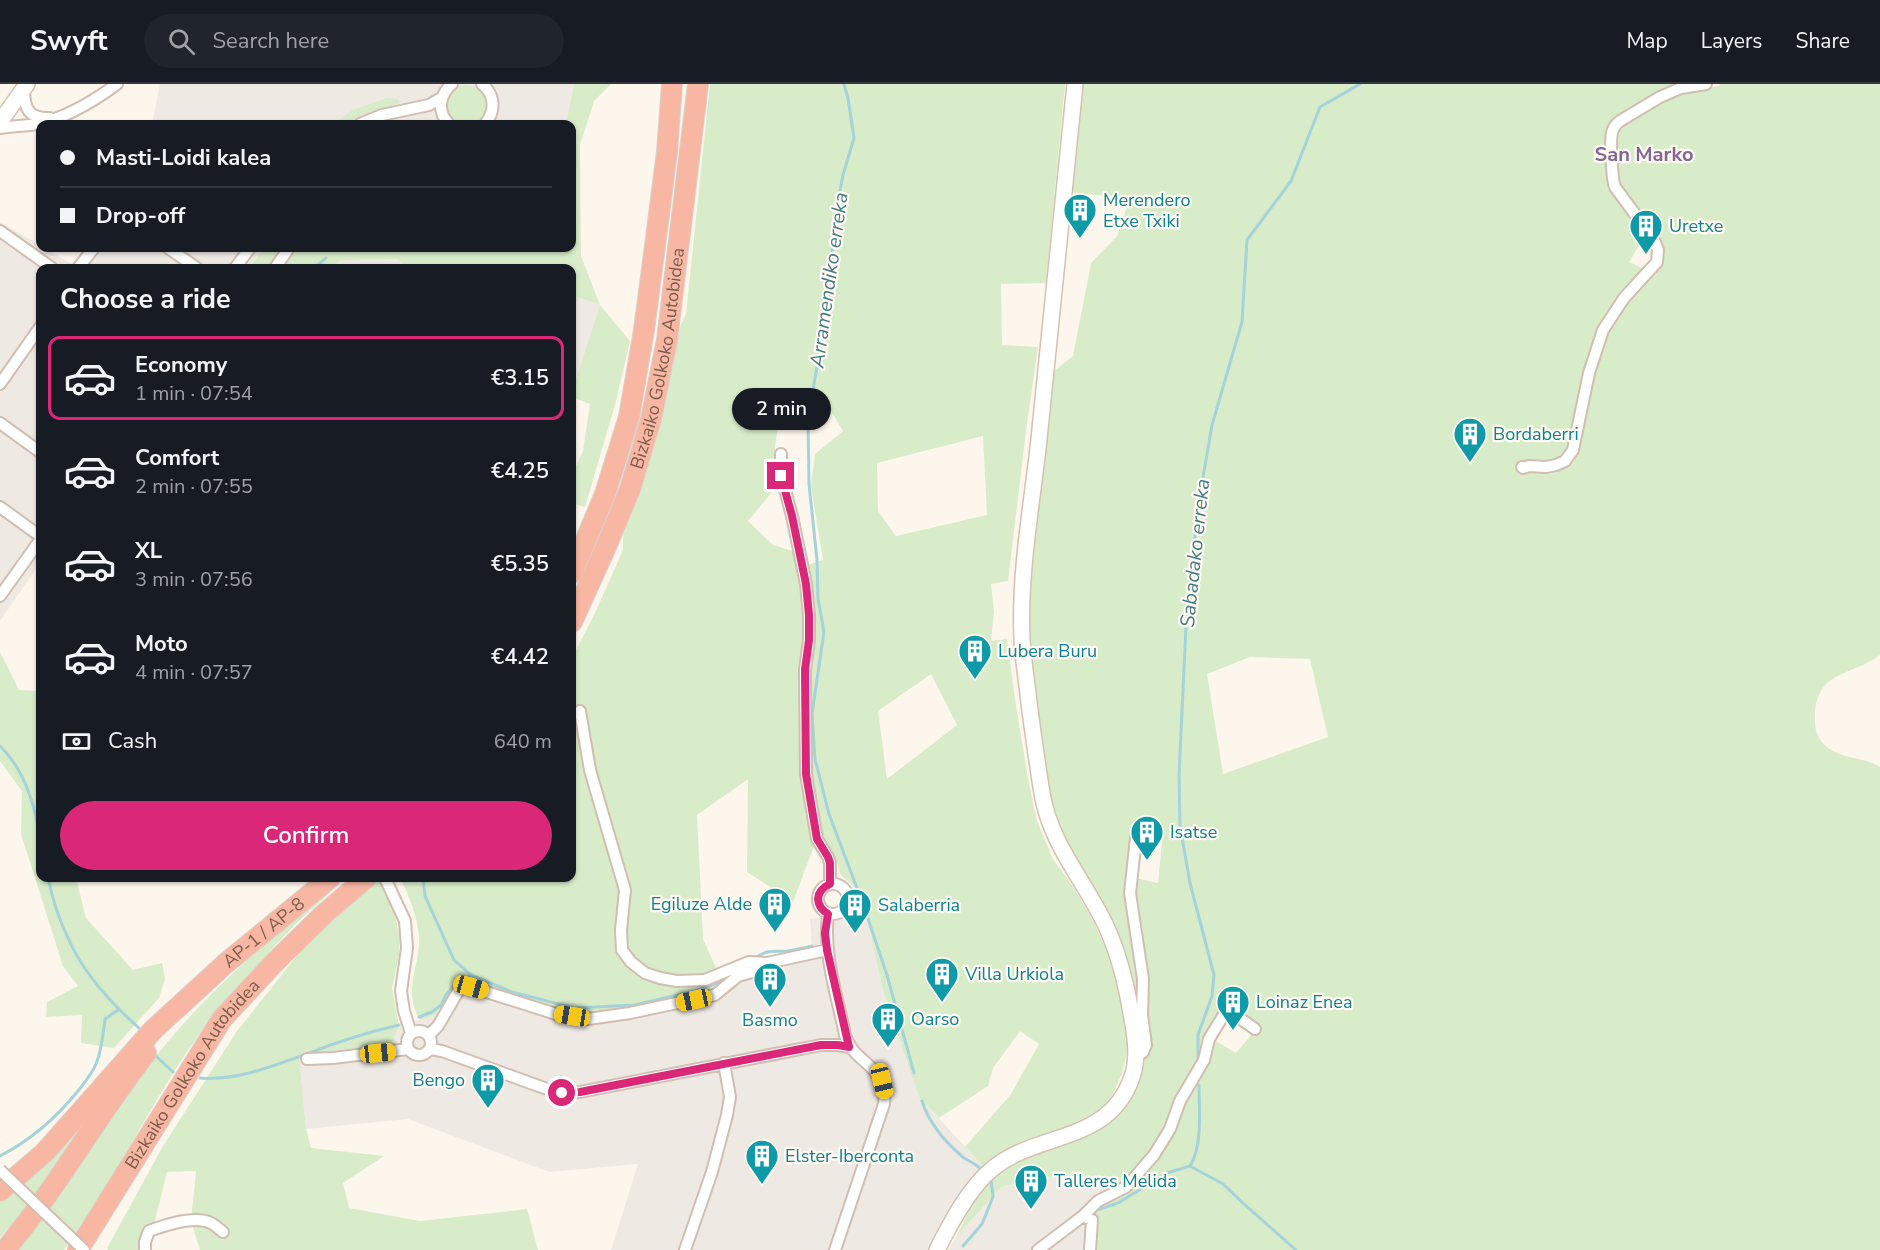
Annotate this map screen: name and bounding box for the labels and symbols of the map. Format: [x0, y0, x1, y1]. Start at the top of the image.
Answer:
district label: San Marko [1595, 141, 1693, 168]
place label: Merendero Etxe Txiki [1103, 188, 1191, 233]
water label: Arramendiko erreka [803, 191, 855, 370]
building icon: Merendero Etxe Txiki [1062, 192, 1098, 239]
building icon: Uretxe [1628, 208, 1664, 255]
place label: Uretxe [1669, 214, 1723, 238]
street label: Bizkaiko Golkoko Autobidea [625, 246, 690, 472]
callout: 2 min [732, 389, 830, 431]
building icon: Bordaberri [1452, 416, 1488, 463]
place label: Bordaberri [1493, 422, 1579, 446]
route end [767, 462, 794, 489]
water label: Sabadako erreka [1174, 477, 1216, 629]
building icon: Lubera Buru [957, 633, 993, 680]
place label: Lubera Buru [998, 639, 1097, 663]
building icon: Isatse [1129, 814, 1165, 861]
place label: Isatse [1170, 820, 1217, 844]
building icon: Egiluze Alde [757, 886, 793, 933]
building icon: Salaberria [837, 887, 873, 934]
street label: AP-1 / AP-8 [218, 892, 310, 973]
place label: Egiluze Alde [651, 892, 752, 916]
place label: Salaberria [878, 893, 960, 917]
building icon: Villa Urkiola [924, 956, 960, 1003]
building icon: Basmo [752, 961, 788, 1008]
place label: Villa Urkiola [964, 962, 1064, 986]
car [451, 973, 491, 1001]
street label: Bizkaiko Golkoko Autobidea [119, 974, 265, 1174]
building icon: Loinaz Enea [1215, 984, 1251, 1031]
car [675, 987, 713, 1013]
place label: Loinaz Enea [1256, 990, 1352, 1014]
building icon: Oarso [870, 1001, 906, 1048]
car [553, 1004, 591, 1028]
place label: Oarso [911, 1007, 959, 1031]
place label: Basmo [742, 1008, 798, 1032]
car [359, 1042, 397, 1064]
car [869, 1061, 895, 1101]
building icon: Bengo [470, 1062, 506, 1109]
place label: Bengo [412, 1068, 465, 1092]
route start [548, 1079, 575, 1106]
building icon: Elster-Iberconta [744, 1138, 780, 1185]
place label: Elster-Iberconta [785, 1144, 914, 1168]
building icon: Talleres Melida [1013, 1163, 1049, 1210]
place label: Talleres Melida [1054, 1169, 1177, 1193]

